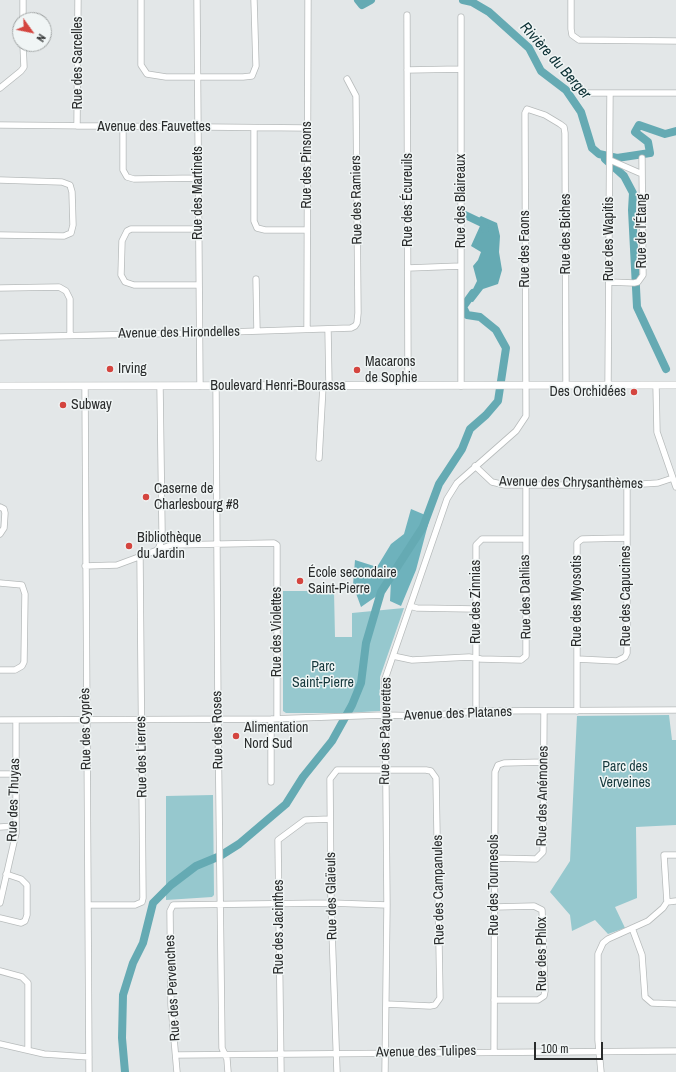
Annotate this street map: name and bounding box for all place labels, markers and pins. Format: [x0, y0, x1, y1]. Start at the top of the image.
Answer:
place label: Macarons de Sophie [365, 354, 417, 386]
place label: Irving [118, 361, 147, 377]
marker: Irving [105, 364, 115, 374]
marker: Macarons de Sophie [352, 365, 362, 375]
place label: Des Orchidées [549, 384, 626, 400]
marker: Des Orchidées [629, 387, 639, 397]
place label: Subway [71, 397, 112, 413]
marker: Subway [58, 400, 68, 410]
place label: Caserne de Charlesbourg #8 [154, 481, 239, 514]
marker: Caserne de Charlesbourg #8 [141, 492, 151, 502]
place label: Bibliothèque du Jardin [137, 530, 201, 562]
marker: Bibliothèque du Jardin [124, 541, 134, 551]
place label: École secondaire Saint-Pierre [308, 565, 397, 598]
marker: École secondaire Saint-Pierre [295, 576, 305, 586]
place label: Alimentation Nord Sud [244, 720, 308, 752]
marker: Alimentation Nord Sud [231, 731, 241, 741]

